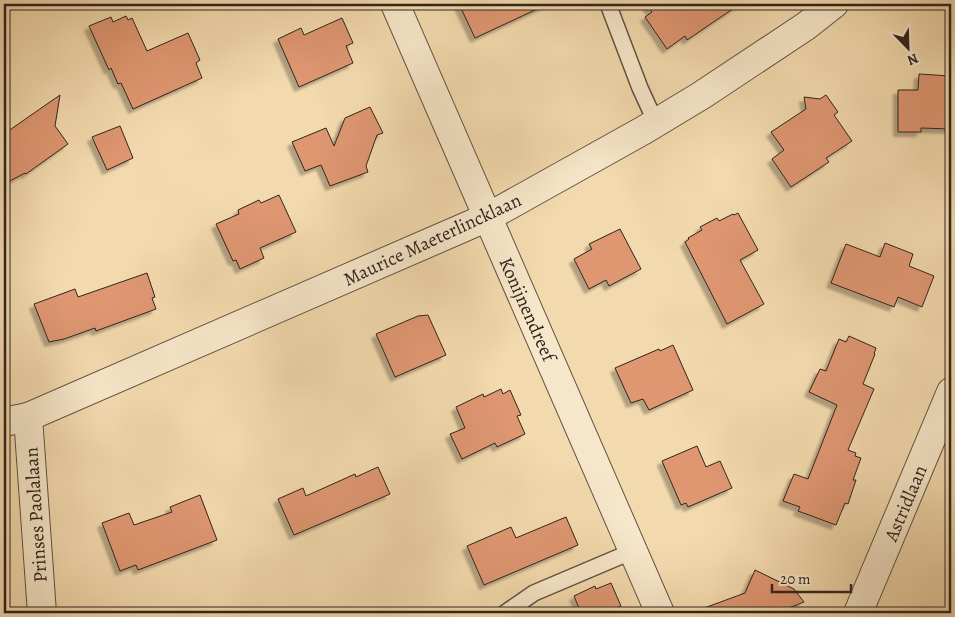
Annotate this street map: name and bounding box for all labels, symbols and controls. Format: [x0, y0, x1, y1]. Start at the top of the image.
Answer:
north arrow [882, 22, 932, 72]
text: N [904, 49, 921, 70]
street label: Maurice Maeterlincklaan [339, 187, 526, 293]
street label: Konijnendreef [493, 253, 563, 368]
street label: Prinses Paolalaan [18, 446, 54, 583]
street label: Astridlaan [878, 461, 934, 546]
scale bar [772, 562, 851, 594]
text: 20 m [780, 569, 811, 589]

